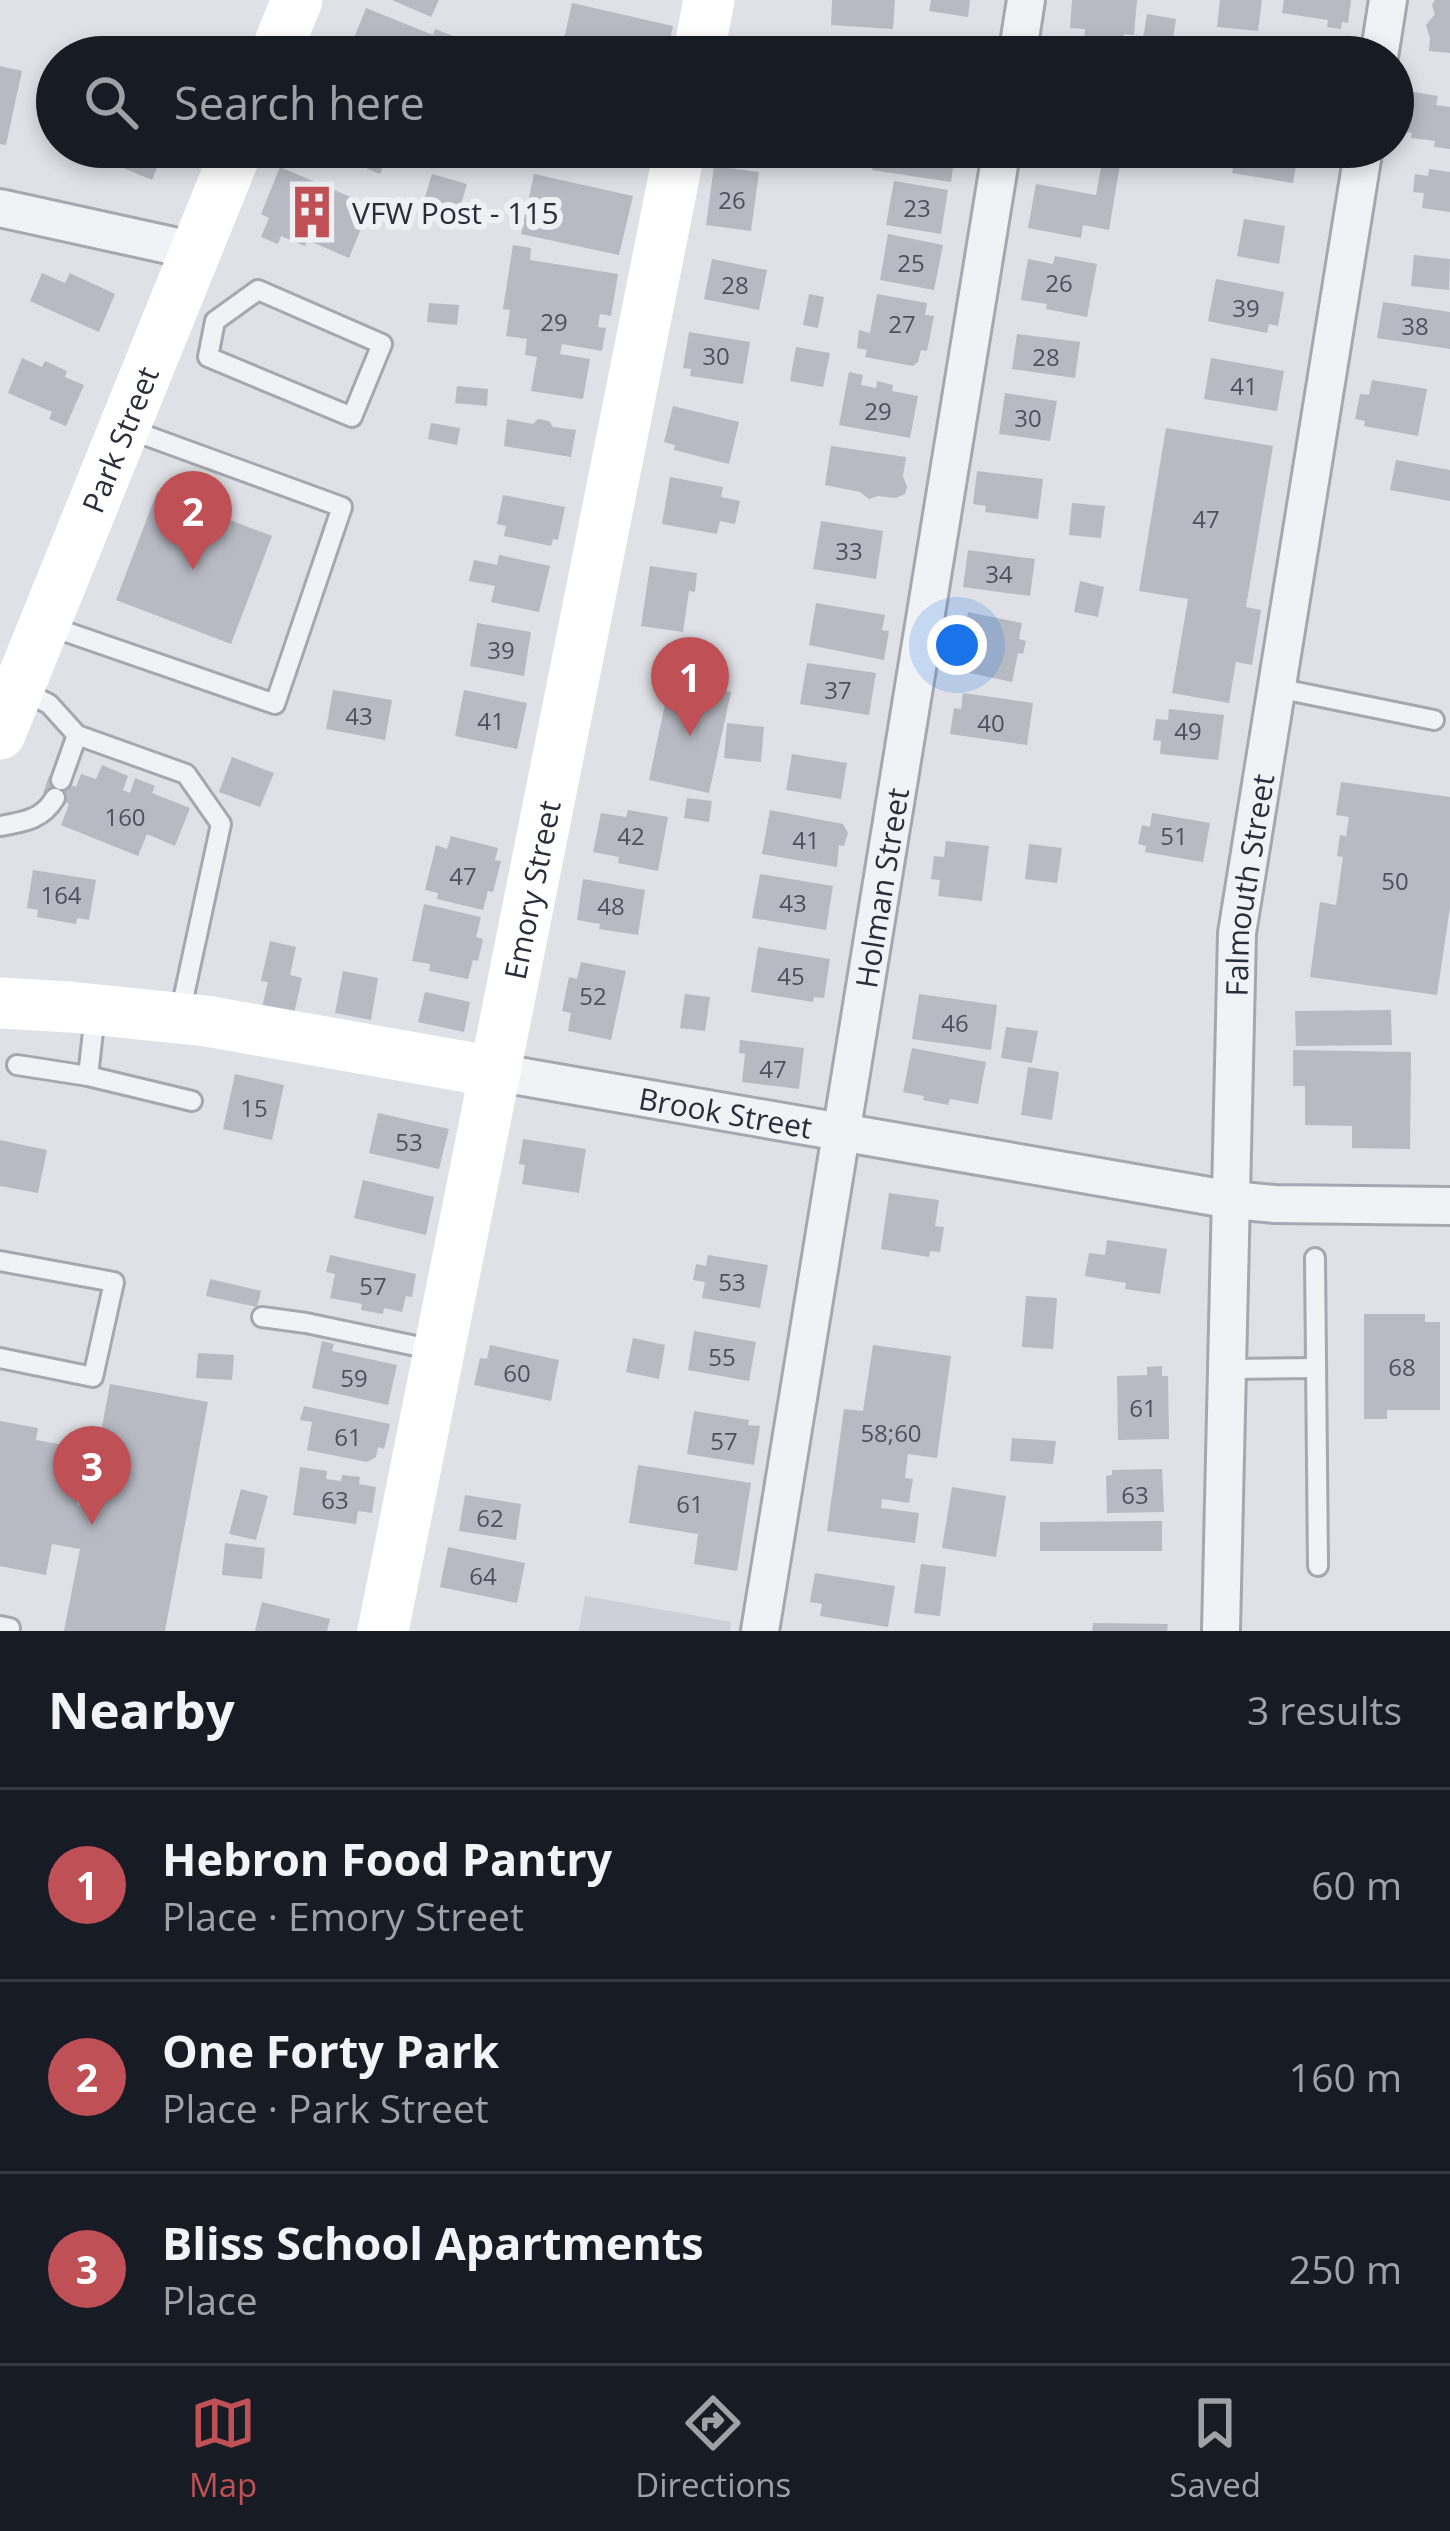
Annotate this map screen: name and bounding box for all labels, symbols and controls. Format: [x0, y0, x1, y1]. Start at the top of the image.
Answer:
search box [36, 36, 1414, 168]
icon: search [78, 69, 144, 135]
text: Search here [174, 72, 425, 133]
building icon: VFW Post - 115 [283, 183, 341, 241]
house number: 26 [718, 183, 746, 216]
house number: 23 [903, 191, 931, 224]
place label: VFW Post - 115 [352, 192, 559, 233]
house number: 25 [897, 246, 925, 279]
house number: 26 [1045, 266, 1073, 299]
house number: 28 [721, 268, 749, 301]
house number: 39 [1232, 291, 1260, 324]
house number: 29 [540, 305, 568, 338]
house number: 27 [888, 307, 916, 340]
house number: 38 [1401, 309, 1429, 342]
house number: 30 [702, 339, 730, 372]
house number: 28 [1032, 340, 1060, 373]
street label: Park Street [71, 360, 167, 519]
house number: 41 [1230, 369, 1258, 402]
house number: 29 [864, 394, 892, 427]
house number: 30 [1014, 401, 1042, 434]
pin: 2 [154, 471, 232, 570]
house number: 47 [1192, 502, 1220, 535]
house number: 33 [835, 534, 863, 567]
house number: 34 [985, 557, 1013, 590]
your location [927, 615, 987, 675]
house number: 39 [487, 633, 515, 666]
pin: 1 [651, 637, 729, 736]
house number: 37 [824, 673, 852, 706]
house number: 43 [345, 699, 373, 732]
house number: 41 [477, 704, 505, 737]
house number: 40 [977, 706, 1005, 739]
house number: 49 [1174, 714, 1202, 747]
street label: Falmouth Street [1215, 771, 1283, 997]
street label: Holman Street [845, 785, 918, 991]
street label: Emory Street [493, 797, 569, 983]
house number: 160 [104, 800, 146, 833]
house number: 42 [617, 819, 645, 852]
house number: 51 [1160, 819, 1188, 852]
house number: 41 [792, 823, 820, 856]
house number: 47 [449, 859, 477, 892]
house number: 50 [1381, 864, 1409, 897]
house number: 164 [40, 878, 82, 911]
house number: 43 [779, 886, 807, 919]
house number: 48 [597, 889, 625, 922]
house number: 45 [777, 959, 805, 992]
house number: 52 [579, 979, 607, 1012]
house number: 46 [941, 1006, 969, 1039]
house number: 47 [759, 1052, 787, 1085]
street label: Brook Street [636, 1077, 815, 1147]
house number: 15 [240, 1091, 268, 1124]
house number: 53 [395, 1125, 423, 1158]
house number: 53 [718, 1265, 746, 1298]
house number: 57 [359, 1269, 387, 1302]
house number: 55 [708, 1340, 736, 1373]
house number: 68 [1388, 1350, 1416, 1383]
house number: 60 [503, 1356, 531, 1389]
house number: 59 [340, 1361, 368, 1394]
house number: 61 [1129, 1391, 1157, 1424]
house number: 58;60 [860, 1416, 922, 1449]
house number: 61 [334, 1420, 362, 1453]
house number: 57 [710, 1424, 738, 1457]
pin: 3 [53, 1426, 131, 1525]
house number: 63 [1121, 1478, 1149, 1511]
house number: 63 [321, 1483, 349, 1516]
house number: 61 [676, 1487, 704, 1520]
house number: 62 [476, 1501, 504, 1534]
house number: 64 [469, 1559, 497, 1592]
text: Nearby [48, 1674, 235, 1744]
text: 3 results [1247, 1683, 1402, 1736]
text: Hebron Food Pantry [162, 1828, 612, 1889]
text: 1 [76, 1858, 98, 1911]
text: 60 m [1311, 1858, 1402, 1911]
text: Place · Emory Street [162, 1889, 524, 1942]
text: One Forty Park [162, 2020, 499, 2081]
text: 2 [76, 2050, 98, 2103]
text: 160 m [1289, 2050, 1402, 2103]
text: Place · Park Street [162, 2081, 489, 2134]
text: Bliss School Apartments [162, 2212, 704, 2273]
text: 3 [76, 2242, 98, 2295]
text: 250 m [1289, 2242, 1402, 2295]
text: Place [162, 2273, 258, 2326]
tab: Map [189, 2390, 257, 2507]
tab: Directions [635, 2390, 791, 2507]
tab: Saved [1169, 2390, 1261, 2507]

